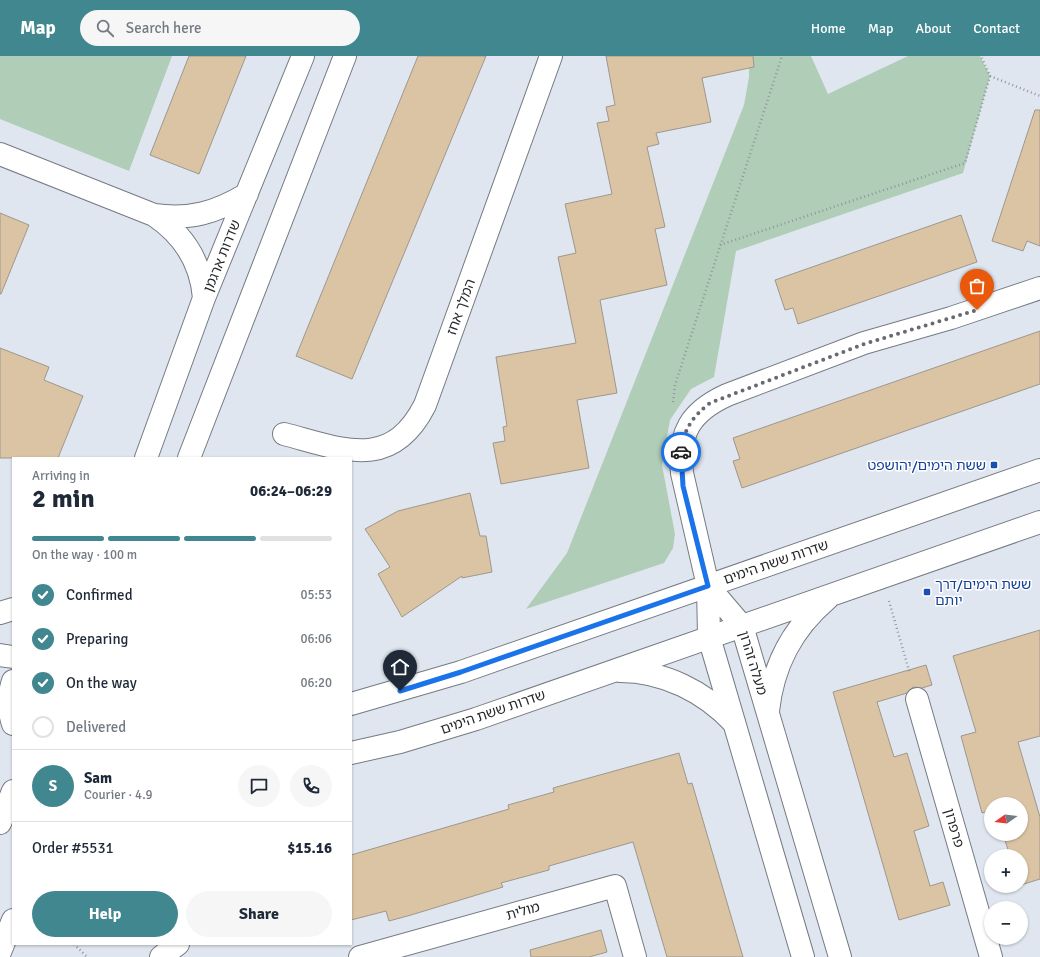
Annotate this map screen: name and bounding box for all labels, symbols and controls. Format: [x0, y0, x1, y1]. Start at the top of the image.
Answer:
search box [80, 10, 360, 46]
text: Map [20, 16, 56, 40]
icon: search [94, 17, 116, 39]
text: Search here [126, 19, 201, 37]
text: Home [811, 20, 846, 37]
text: Map [868, 20, 893, 37]
text: About [915, 20, 951, 37]
text: Contact [973, 20, 1020, 37]
street label: שדרות ארגמן [200, 217, 244, 295]
pin [960, 269, 994, 310]
icon: bag [966, 275, 988, 297]
street label: המלך אחז [443, 277, 479, 337]
courier [661, 432, 701, 472]
icon: car [670, 441, 692, 463]
place label: ששת הימים/יהושפט [867, 457, 986, 474]
marker: ששת הימים/יהושפט [989, 460, 999, 470]
text: Arriving in [32, 468, 90, 484]
text: 06:24–06:29 [250, 482, 332, 500]
text: 2 min [32, 483, 95, 515]
street label: שדרות ששת הימים [721, 536, 831, 588]
text: On the way · 100 m [32, 547, 137, 563]
place label: ששת הימים/דרך יותם [935, 576, 1031, 609]
icon: check [32, 584, 54, 606]
text: Confirmed [66, 586, 133, 604]
text: 05:53 [300, 587, 332, 603]
marker: ששת הימים/דרך יותם [922, 587, 932, 597]
icon: check [32, 628, 54, 650]
street label: מעלה זהרון [735, 629, 771, 697]
text: Preparing [66, 630, 129, 648]
text: 06:06 [300, 631, 332, 647]
pin [383, 650, 417, 691]
icon: home [389, 656, 411, 678]
icon: check [32, 672, 54, 694]
text: On the way [66, 674, 137, 692]
text: 06:20 [300, 675, 332, 691]
street label: שדרות ששת הימים [438, 686, 548, 738]
text: Delivered [66, 718, 126, 736]
button: chat [238, 765, 280, 807]
button: phone [290, 765, 332, 807]
text: Sam [84, 769, 112, 787]
text: S [49, 777, 57, 795]
text: Courier · 4.9 [84, 787, 153, 803]
north arrow [984, 797, 1028, 841]
map controls [984, 797, 1028, 945]
street label: פרפרון [940, 806, 968, 850]
text: Order #5531 [32, 839, 114, 857]
text: $15.16 [287, 839, 332, 857]
button: + [984, 849, 1028, 893]
button: Help [32, 891, 178, 937]
button: Share [186, 891, 332, 937]
street label: מולית [504, 898, 542, 924]
button: − [984, 901, 1028, 945]

